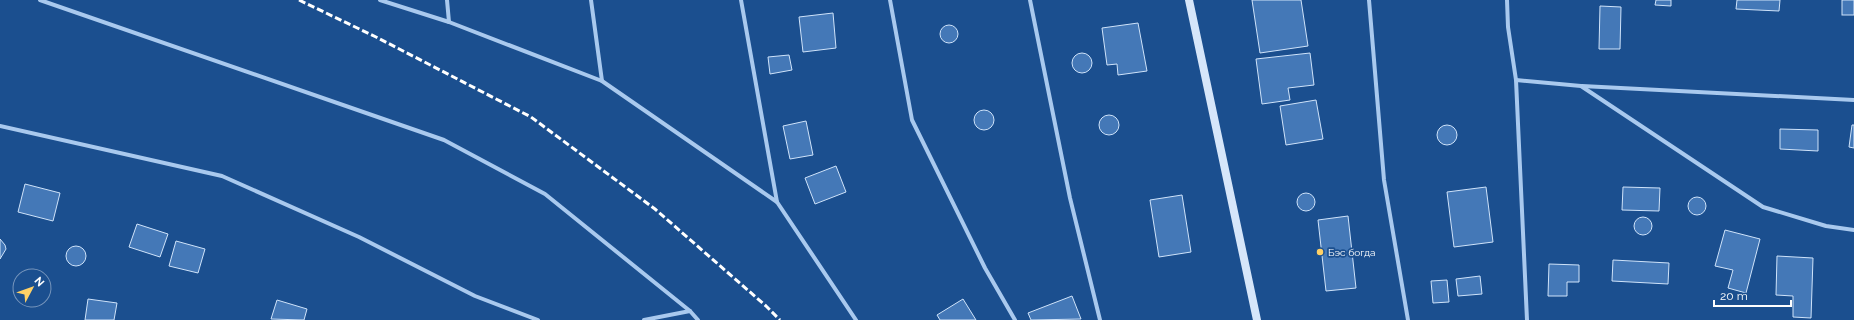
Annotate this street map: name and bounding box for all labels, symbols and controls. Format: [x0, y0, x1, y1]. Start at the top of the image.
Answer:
marker: Бэс богда [1315, 247, 1325, 257]
place label: Бэс богда [1328, 247, 1375, 258]
north arrow [12, 268, 52, 308]
text: N [32, 274, 47, 289]
scale bar [1714, 282, 1791, 308]
text: 20 m [1720, 289, 1748, 303]

